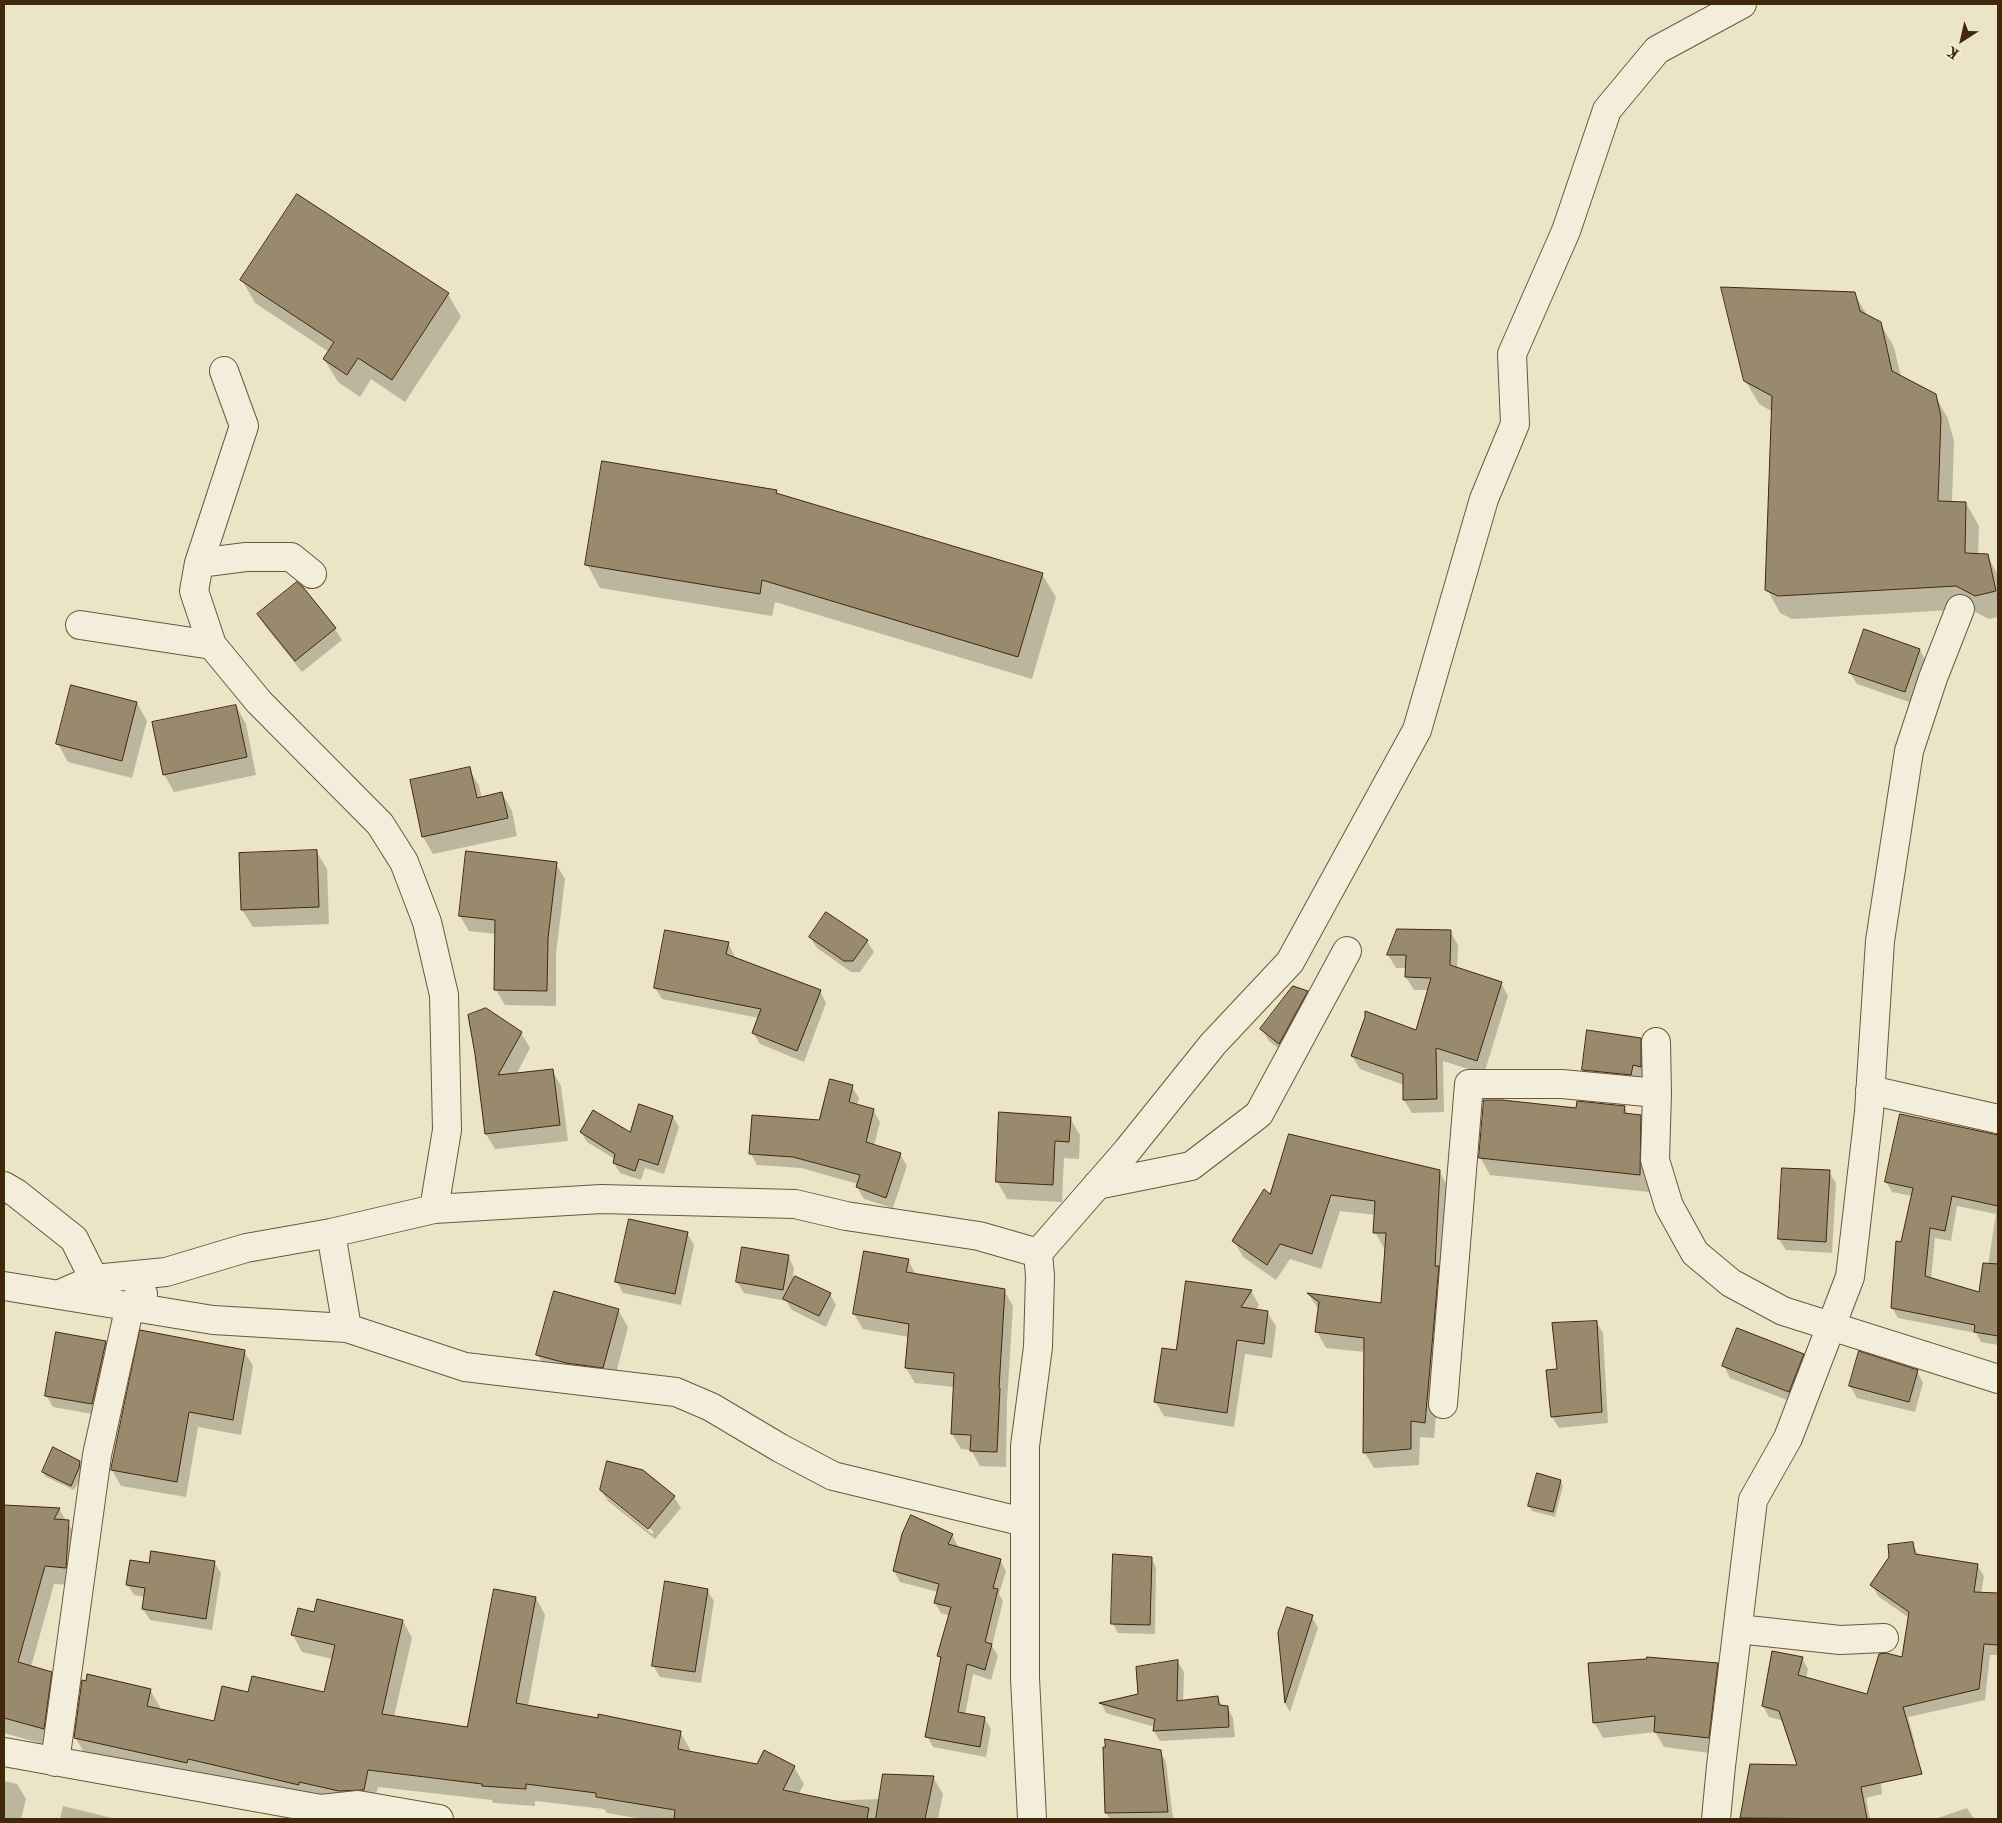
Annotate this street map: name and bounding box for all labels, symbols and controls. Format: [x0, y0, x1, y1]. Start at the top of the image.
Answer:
north arrow [1937, 15, 1987, 65]
text: K [1944, 43, 1962, 62]

